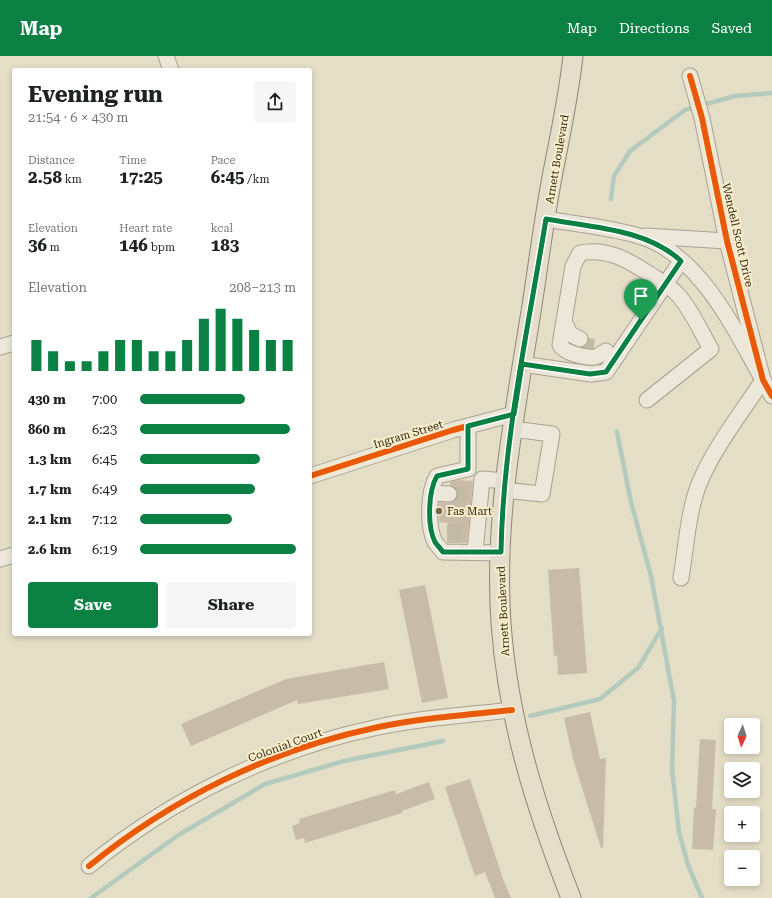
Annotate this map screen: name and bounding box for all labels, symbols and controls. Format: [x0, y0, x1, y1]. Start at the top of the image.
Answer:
text: Map [20, 17, 62, 40]
text: Map [567, 20, 597, 36]
text: Directions [619, 20, 689, 36]
text: Saved [711, 20, 752, 36]
button: share [254, 81, 296, 123]
text: Evening run [28, 82, 163, 107]
text: 21:54 · 6 × 430 m [28, 110, 128, 125]
street label: Arnett Boulevard [543, 113, 572, 205]
text: Distance [28, 154, 75, 167]
text: Time [119, 154, 146, 167]
text: Pace [211, 154, 235, 167]
text: 2.58 [28, 167, 62, 187]
text: 17:25 [119, 167, 163, 187]
text: 6:45 [211, 167, 245, 187]
text: km [62, 173, 82, 186]
text: /km [245, 173, 270, 186]
street label: Wendell Scott Drive [719, 182, 756, 288]
text: Elevation [28, 222, 78, 235]
text: Heart rate [119, 222, 172, 235]
text: kcal [211, 222, 233, 235]
text: 36 [28, 235, 47, 255]
text: 146 [119, 235, 148, 255]
text: 183 [211, 235, 239, 255]
text: m [47, 241, 60, 254]
text: bpm [148, 241, 175, 254]
pin [624, 279, 658, 320]
text: Elevation [28, 280, 87, 295]
text: 208–213 m [229, 280, 296, 295]
icon: arrive [630, 285, 652, 307]
text: 430 m [28, 392, 66, 407]
text: 7:00 [92, 392, 117, 407]
street label: Ingram Street [372, 418, 445, 451]
text: 860 m [28, 422, 66, 437]
text: 6:23 [92, 422, 117, 437]
text: 1.3 km [28, 452, 71, 467]
text: 6:45 [92, 452, 117, 467]
text: 1.7 km [28, 482, 71, 497]
text: 6:49 [92, 482, 117, 497]
place label: Fas Mart [447, 505, 492, 518]
marker: Fas Mart [434, 506, 444, 516]
text: 2.1 km [28, 512, 71, 527]
text: 7:12 [92, 512, 117, 527]
text: 2.6 km [28, 542, 71, 557]
text: 6:19 [92, 542, 117, 557]
street label: Arnett Boulevard [495, 566, 512, 656]
button: Save [28, 582, 158, 628]
button: Share [166, 582, 296, 628]
north arrow [724, 718, 760, 754]
map controls [724, 718, 760, 886]
street label: Colonial Court [246, 726, 324, 765]
button: layers [724, 762, 760, 798]
button: + [724, 806, 760, 842]
button: − [724, 850, 760, 886]

